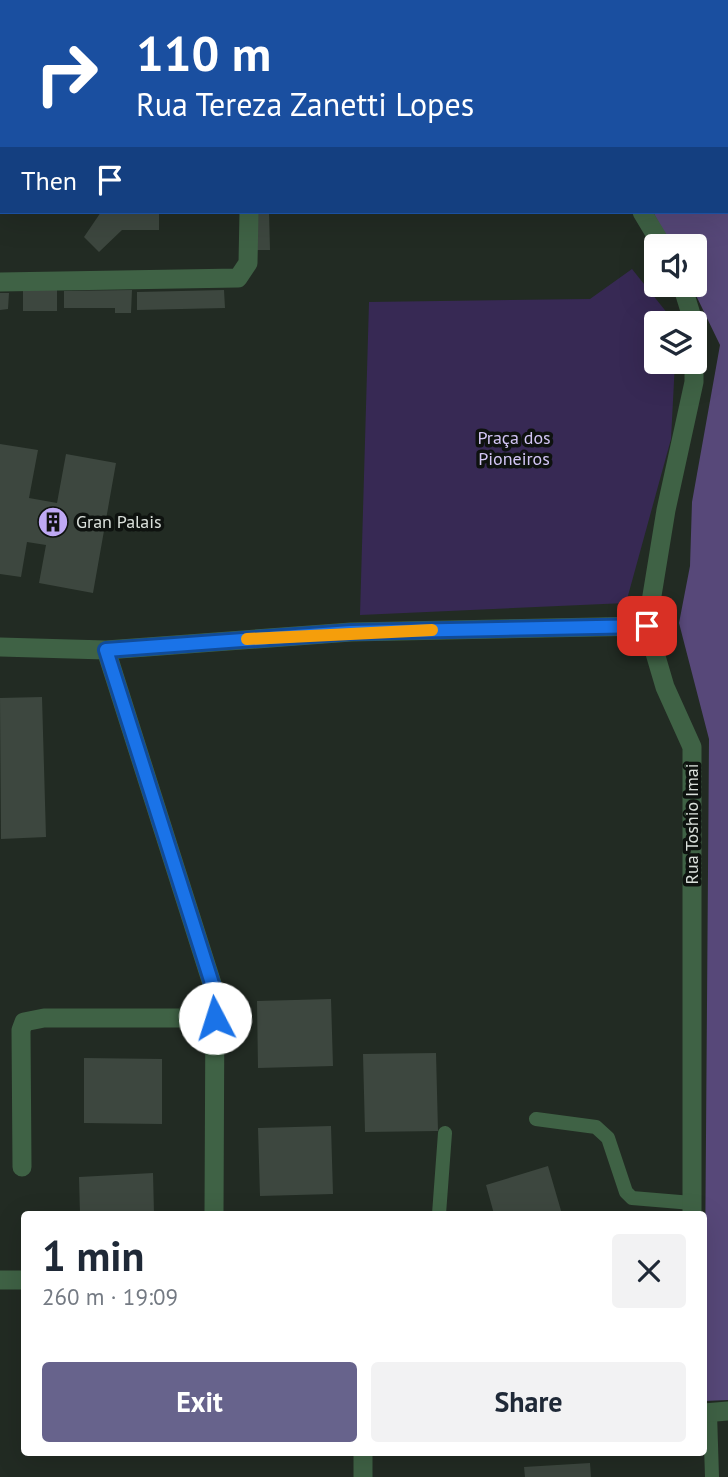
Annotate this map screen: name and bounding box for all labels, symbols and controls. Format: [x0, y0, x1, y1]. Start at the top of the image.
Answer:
text: 110 m [136, 21, 271, 85]
icon: right [21, 28, 112, 119]
text: Rua Tereza Zanetti Lopes [136, 83, 474, 125]
icon: arrive [91, 161, 129, 199]
text: Then [21, 164, 77, 197]
map controls [644, 234, 707, 374]
button: sound [644, 234, 707, 297]
button: layers [644, 311, 707, 374]
park label: Praça dos Pioneiros [477, 426, 551, 470]
building icon: Gran Palais [36, 505, 70, 539]
place label: Gran Palais [76, 510, 162, 533]
pin [617, 596, 677, 656]
icon: arrive [628, 607, 666, 645]
street label: Rua Toshio Imai [680, 763, 703, 885]
position arrow [178, 981, 252, 1055]
text: 1 min [42, 1228, 144, 1283]
button: close [612, 1234, 686, 1308]
text: 260 m · 19:09 [42, 1282, 178, 1311]
button: Exit [42, 1362, 357, 1442]
button: Share [371, 1362, 686, 1442]

